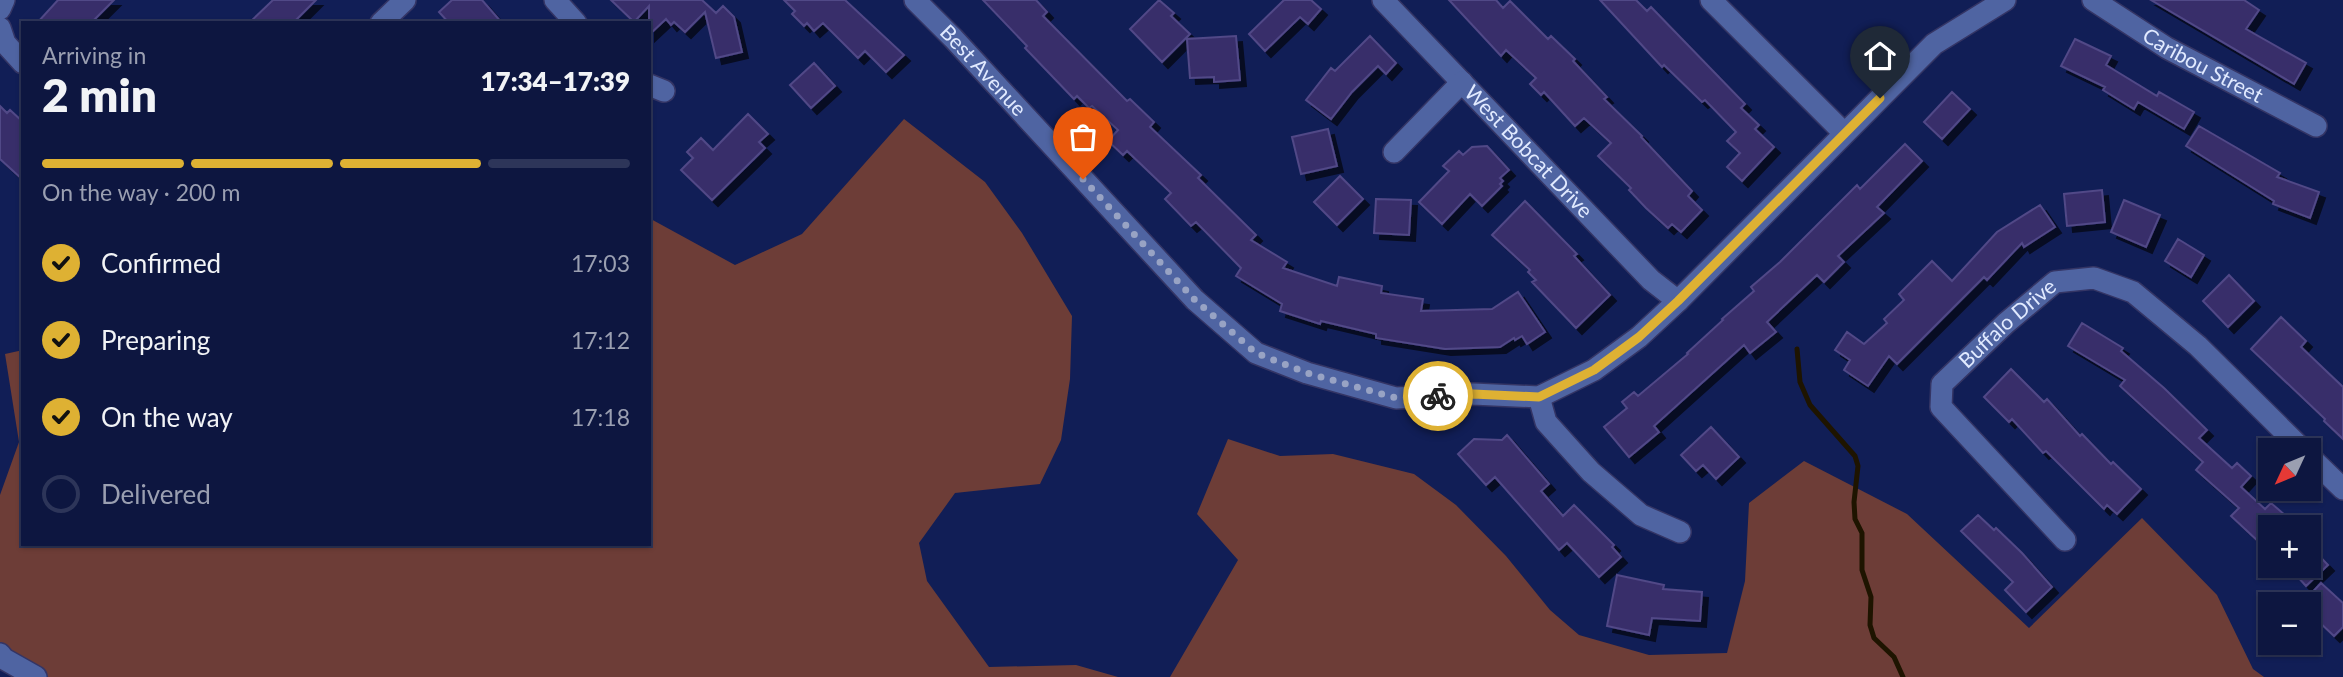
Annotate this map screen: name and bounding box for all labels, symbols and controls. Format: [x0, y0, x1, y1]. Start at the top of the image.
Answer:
street label: Best Avenue [936, 19, 1032, 120]
street label: Caribou Street [2138, 22, 2268, 107]
pin [1850, 26, 1910, 98]
icon: home [1861, 37, 1899, 75]
text: Arriving in [42, 41, 146, 69]
text: 17:34–17:39 [480, 65, 630, 97]
text: 2 min [42, 67, 157, 122]
street label: West Bobcat Drive [1460, 79, 1599, 222]
pin [1053, 107, 1113, 179]
icon: bag [1064, 118, 1102, 156]
text: On the way · 200 m [42, 178, 241, 206]
icon: check [42, 244, 80, 282]
text: Confirmed [101, 247, 221, 279]
text: 17:03 [571, 249, 630, 277]
street label: Buffalo Drive [1953, 273, 2060, 372]
icon: check [42, 321, 80, 359]
text: Preparing [101, 324, 210, 356]
text: 17:12 [571, 326, 630, 354]
courier [1403, 361, 1473, 431]
icon: bike [1419, 377, 1457, 415]
icon: check [42, 398, 80, 436]
text: On the way [101, 401, 233, 433]
text: 17:18 [571, 403, 630, 431]
north arrow [2258, 438, 2320, 500]
map controls [2258, 438, 2321, 655]
text: Delivered [101, 478, 211, 510]
button: + [2258, 515, 2321, 578]
button: − [2258, 592, 2321, 655]

